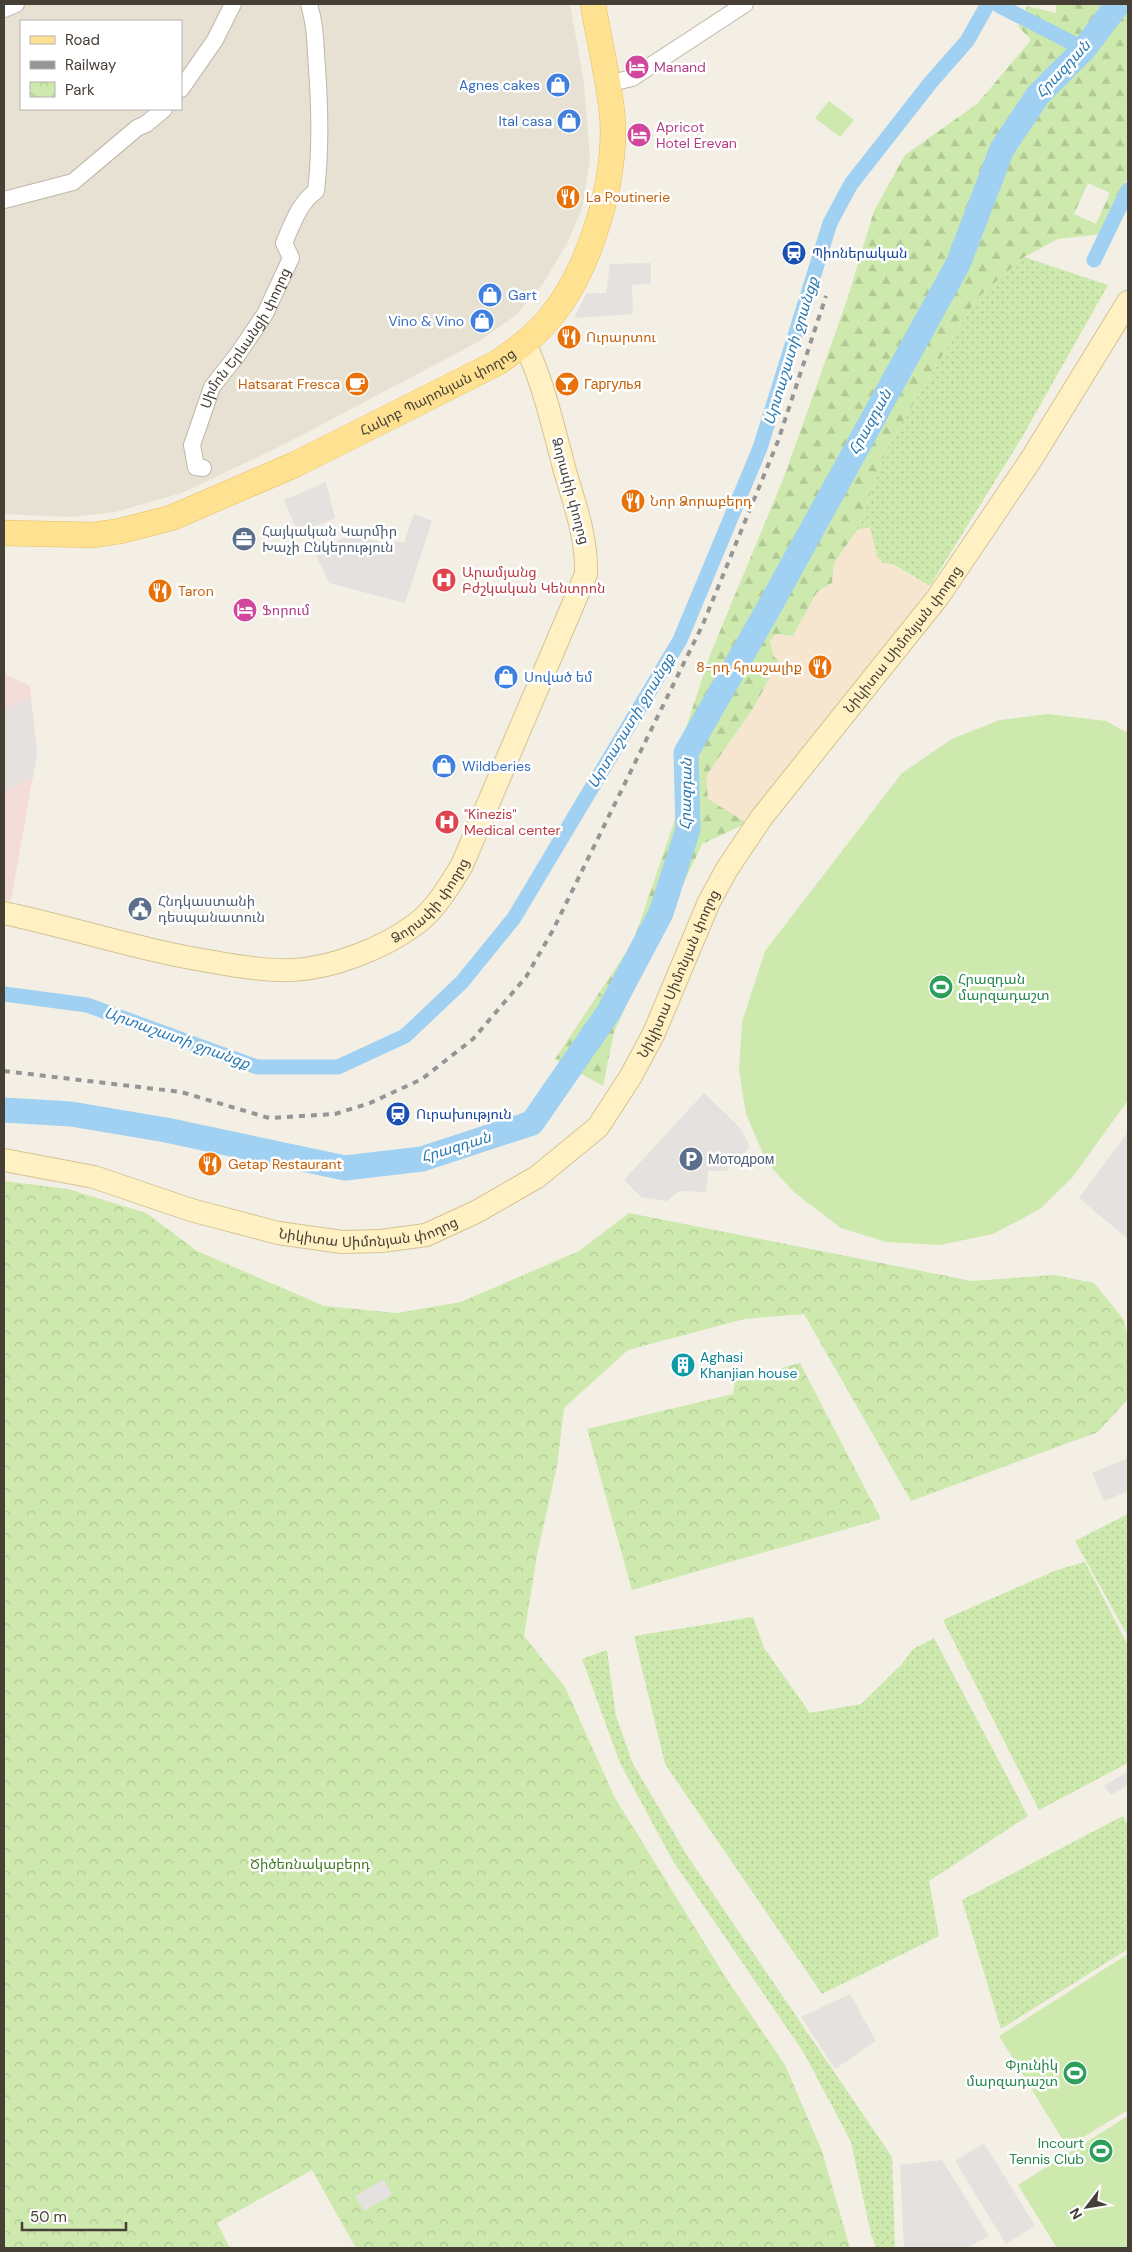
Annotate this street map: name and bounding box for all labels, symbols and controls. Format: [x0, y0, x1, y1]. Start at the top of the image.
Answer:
legend [20, 20, 182, 110]
text: Road [65, 30, 100, 50]
water label: Հրազդան [1031, 35, 1095, 102]
hotel icon: Manand [624, 54, 650, 80]
text: Railway [65, 55, 117, 75]
place label: Manand [654, 58, 706, 76]
shop icon: Agnes cakes [545, 72, 571, 98]
place label: Agnes cakes [459, 76, 540, 94]
text: Park [65, 80, 95, 100]
shop icon: Ital casa [556, 108, 582, 134]
place label: Ital casa [499, 112, 552, 130]
place label: Apricot Hotel Erevan [656, 118, 737, 152]
hotel icon: Apricot Hotel Erevan [626, 122, 652, 148]
restaurant icon: La Poutinerie [555, 184, 581, 210]
place label: La Poutinerie [586, 188, 670, 206]
station icon: Պիոներական [781, 240, 807, 266]
place label: Պիոներական [812, 244, 907, 262]
street label: Սիմոն Երևանցի փողոց [196, 265, 294, 411]
water label: Արտաշատի ջրանցք [759, 274, 823, 427]
shop icon: Gart [477, 282, 503, 308]
place label: Gart [508, 286, 537, 304]
shop icon: Vino & Vino [469, 308, 495, 334]
place label: Vino & Vino [388, 312, 464, 330]
restaurant icon: Ուրարտու [556, 324, 582, 350]
place label: Ուրարտու [586, 328, 656, 346]
street label: Հակոբ Պարոնյան փողոց [357, 344, 519, 440]
cafe icon: Hatsarat Fresca [344, 371, 370, 397]
bar icon: Гаргулья [554, 371, 580, 397]
place label: Hatsarat Fresca [238, 375, 340, 393]
place label: Гаргулья [584, 375, 641, 393]
water label: Հրազդան [844, 385, 897, 458]
street label: Ձորափի փողոց [548, 436, 594, 546]
restaurant icon: Նոր Ձորաբերդ [620, 488, 646, 514]
place label: Նոր Ձորաբերդ [650, 492, 752, 510]
place label: Հայկական Կարմիր Խաչի Ընկերություն [262, 522, 397, 556]
office icon: Հայկական Կարմիր Խաչի Ընկերություն [231, 526, 257, 552]
street label: Նիկիտա Սիմոնյան փողոց [840, 562, 966, 717]
place label: Արամյանց Բժշկական Կենտրոն [462, 563, 605, 597]
hospital icon: Արամյանց Բժշկական Կենտրոն [431, 567, 457, 593]
restaurant icon: Taron [147, 578, 173, 604]
place label: Taron [178, 582, 214, 600]
hotel icon: Ֆորում [232, 597, 258, 623]
place label: Ֆորում [262, 601, 310, 619]
water label: Արտաշատի ջրանցք [583, 649, 680, 792]
restaurant icon: 8-րդ հրաշալիք [807, 654, 833, 680]
place label: 8-րդ հրաշալիք [696, 658, 802, 676]
shop icon: Սոված եմ [493, 664, 519, 690]
place label: Սոված եմ [524, 668, 593, 686]
shop icon: Wildberies [431, 753, 457, 779]
place label: Wildberies [462, 757, 531, 775]
water label: Հրազդան [675, 757, 697, 830]
place label: "Kinezis" Medical center [464, 805, 561, 839]
hospital icon: "Kinezis" Medical center [434, 809, 460, 835]
street label: Ձորափի փողոց [388, 855, 473, 947]
street label: Նիկիտա Սիմոնյան փողոց [633, 886, 723, 1061]
place label: Հնդկաստանի դեսպանատուն [158, 892, 265, 926]
public building icon: Հնդկաստանի դեսպանատուն [127, 896, 153, 922]
place label: Հրազդան մարզադաշտ [958, 970, 1050, 1004]
sports icon: Հրազդան մարզադաշտ [928, 974, 954, 1000]
water label: Արտաշատի ջրանցք [101, 1002, 254, 1074]
station icon: Ուրախություն [385, 1101, 411, 1127]
place label: Ուրախություն [416, 1105, 512, 1123]
water label: Հրազդան [419, 1127, 494, 1167]
parking icon: Мотодром [678, 1146, 704, 1172]
place label: Мотодром [708, 1150, 774, 1168]
restaurant icon: Getap Restaurant [197, 1151, 223, 1177]
place label: Getap Restaurant [228, 1155, 342, 1173]
street label: Նիկիտա Սիմոնյան փողոց [278, 1213, 461, 1251]
place label: Aghasi Khanjian house [700, 1348, 797, 1382]
building icon: Aghasi Khanjian house [670, 1352, 696, 1378]
park label: Ծիծեռնակաբերդ [250, 1855, 370, 1873]
place label: Փյունիկ մարզադաշտ [966, 2056, 1058, 2090]
sports icon: Փյունիկ մարզադաշտ [1062, 2060, 1088, 2086]
place label: Incourt Tennis Club [1009, 2134, 1084, 2168]
sports icon: Incourt Tennis Club [1088, 2138, 1114, 2164]
north arrow [1062, 2182, 1112, 2232]
scale bar [22, 2200, 126, 2232]
text: N [1066, 2205, 1086, 2223]
text: 50 m [30, 2207, 67, 2227]

